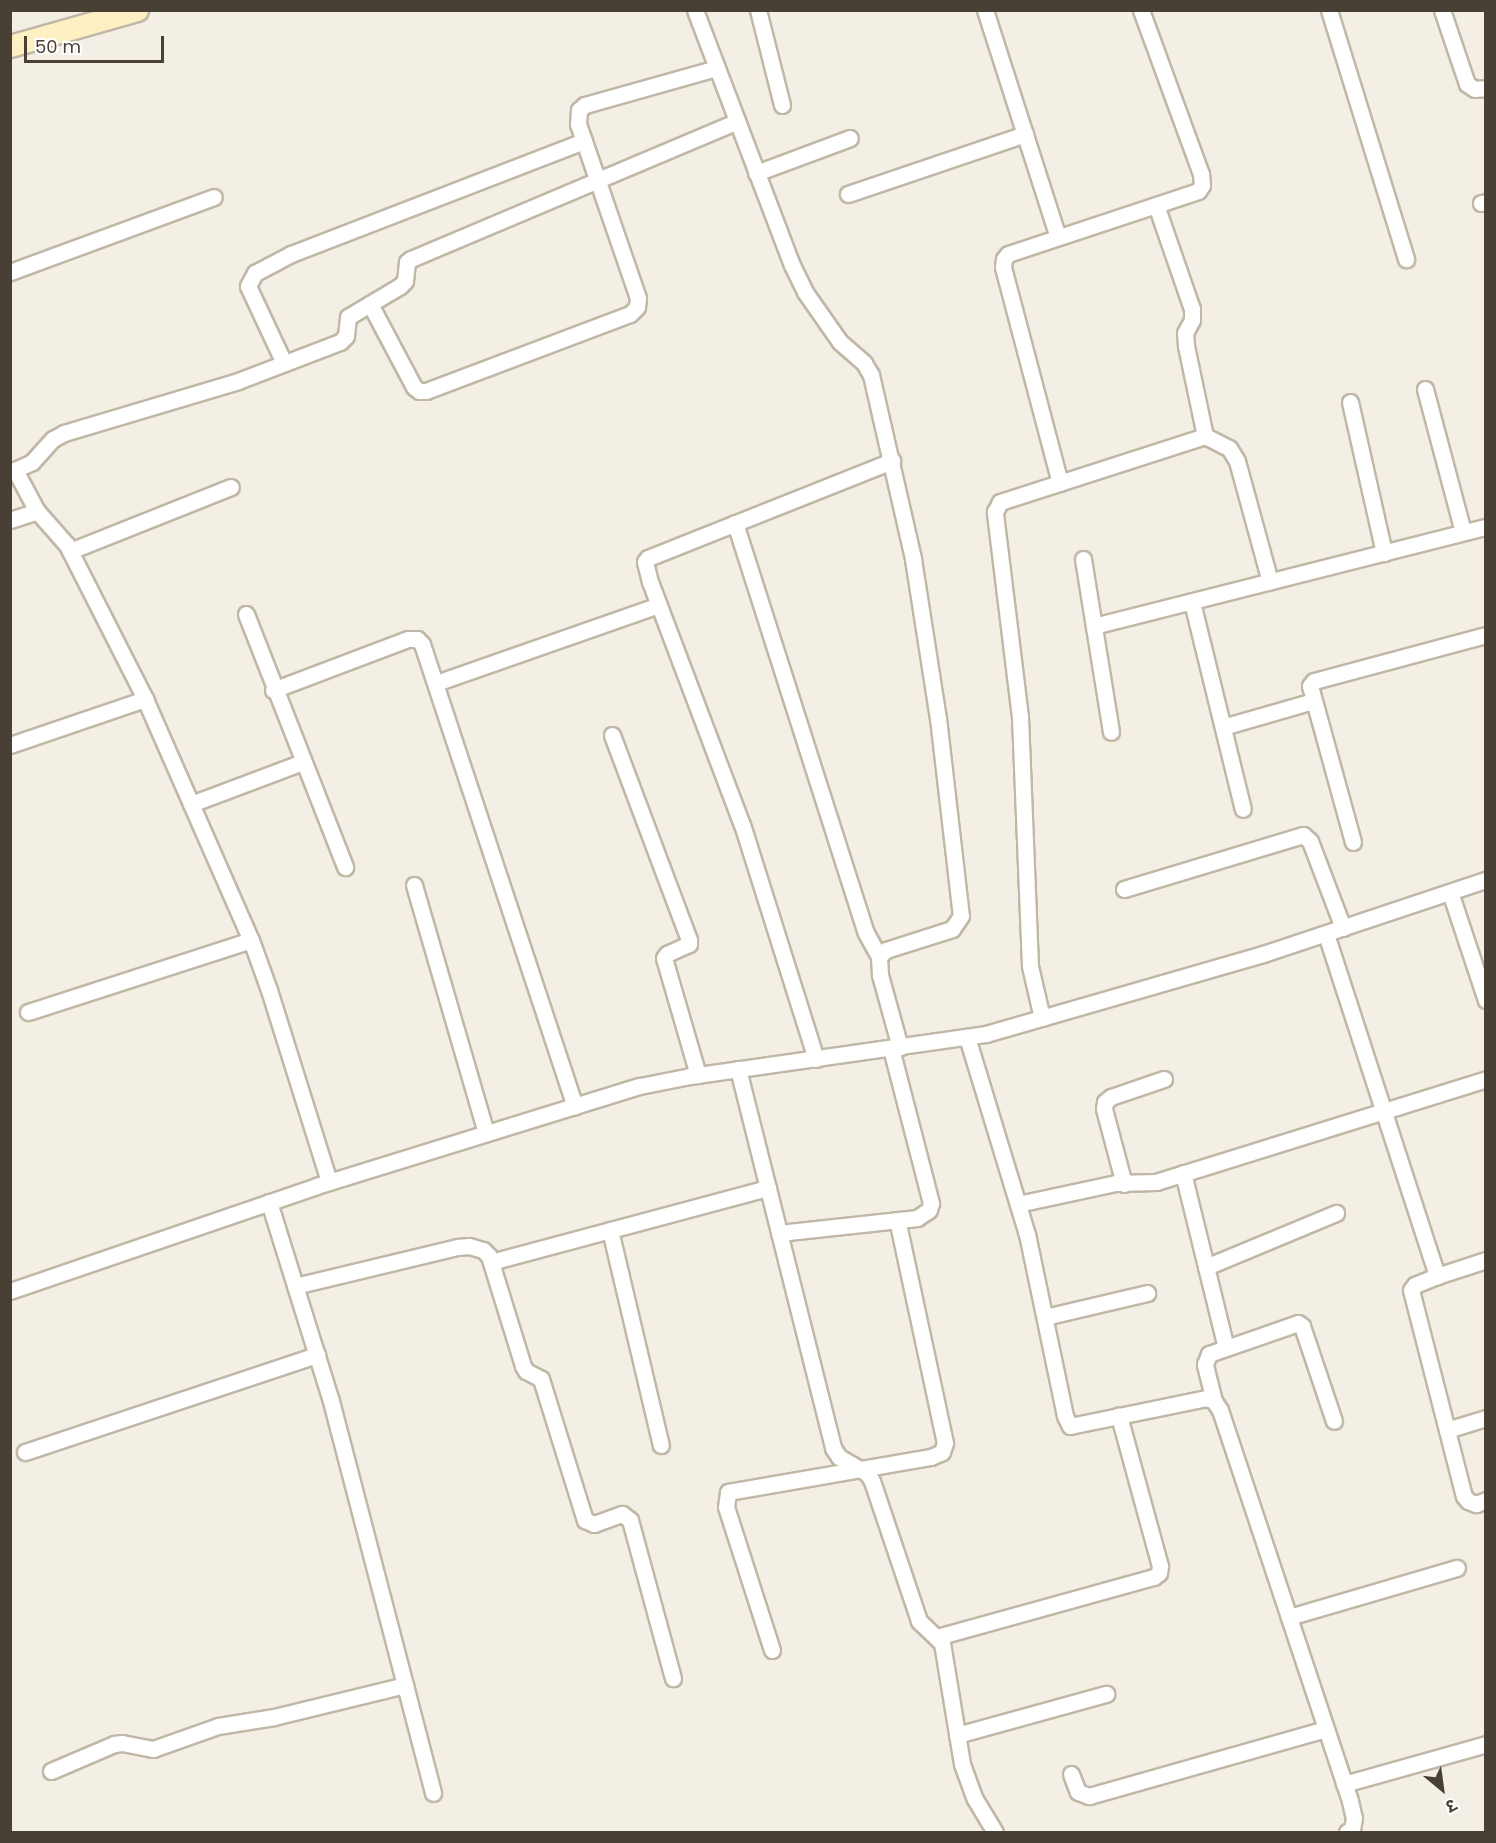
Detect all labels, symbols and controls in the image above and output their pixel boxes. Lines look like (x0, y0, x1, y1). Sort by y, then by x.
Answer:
scale bar (27, 24, 166, 62)
text: 50 m (35, 34, 81, 59)
north arrow (1412, 1759, 1472, 1819)
text: उ (1441, 1793, 1461, 1817)

